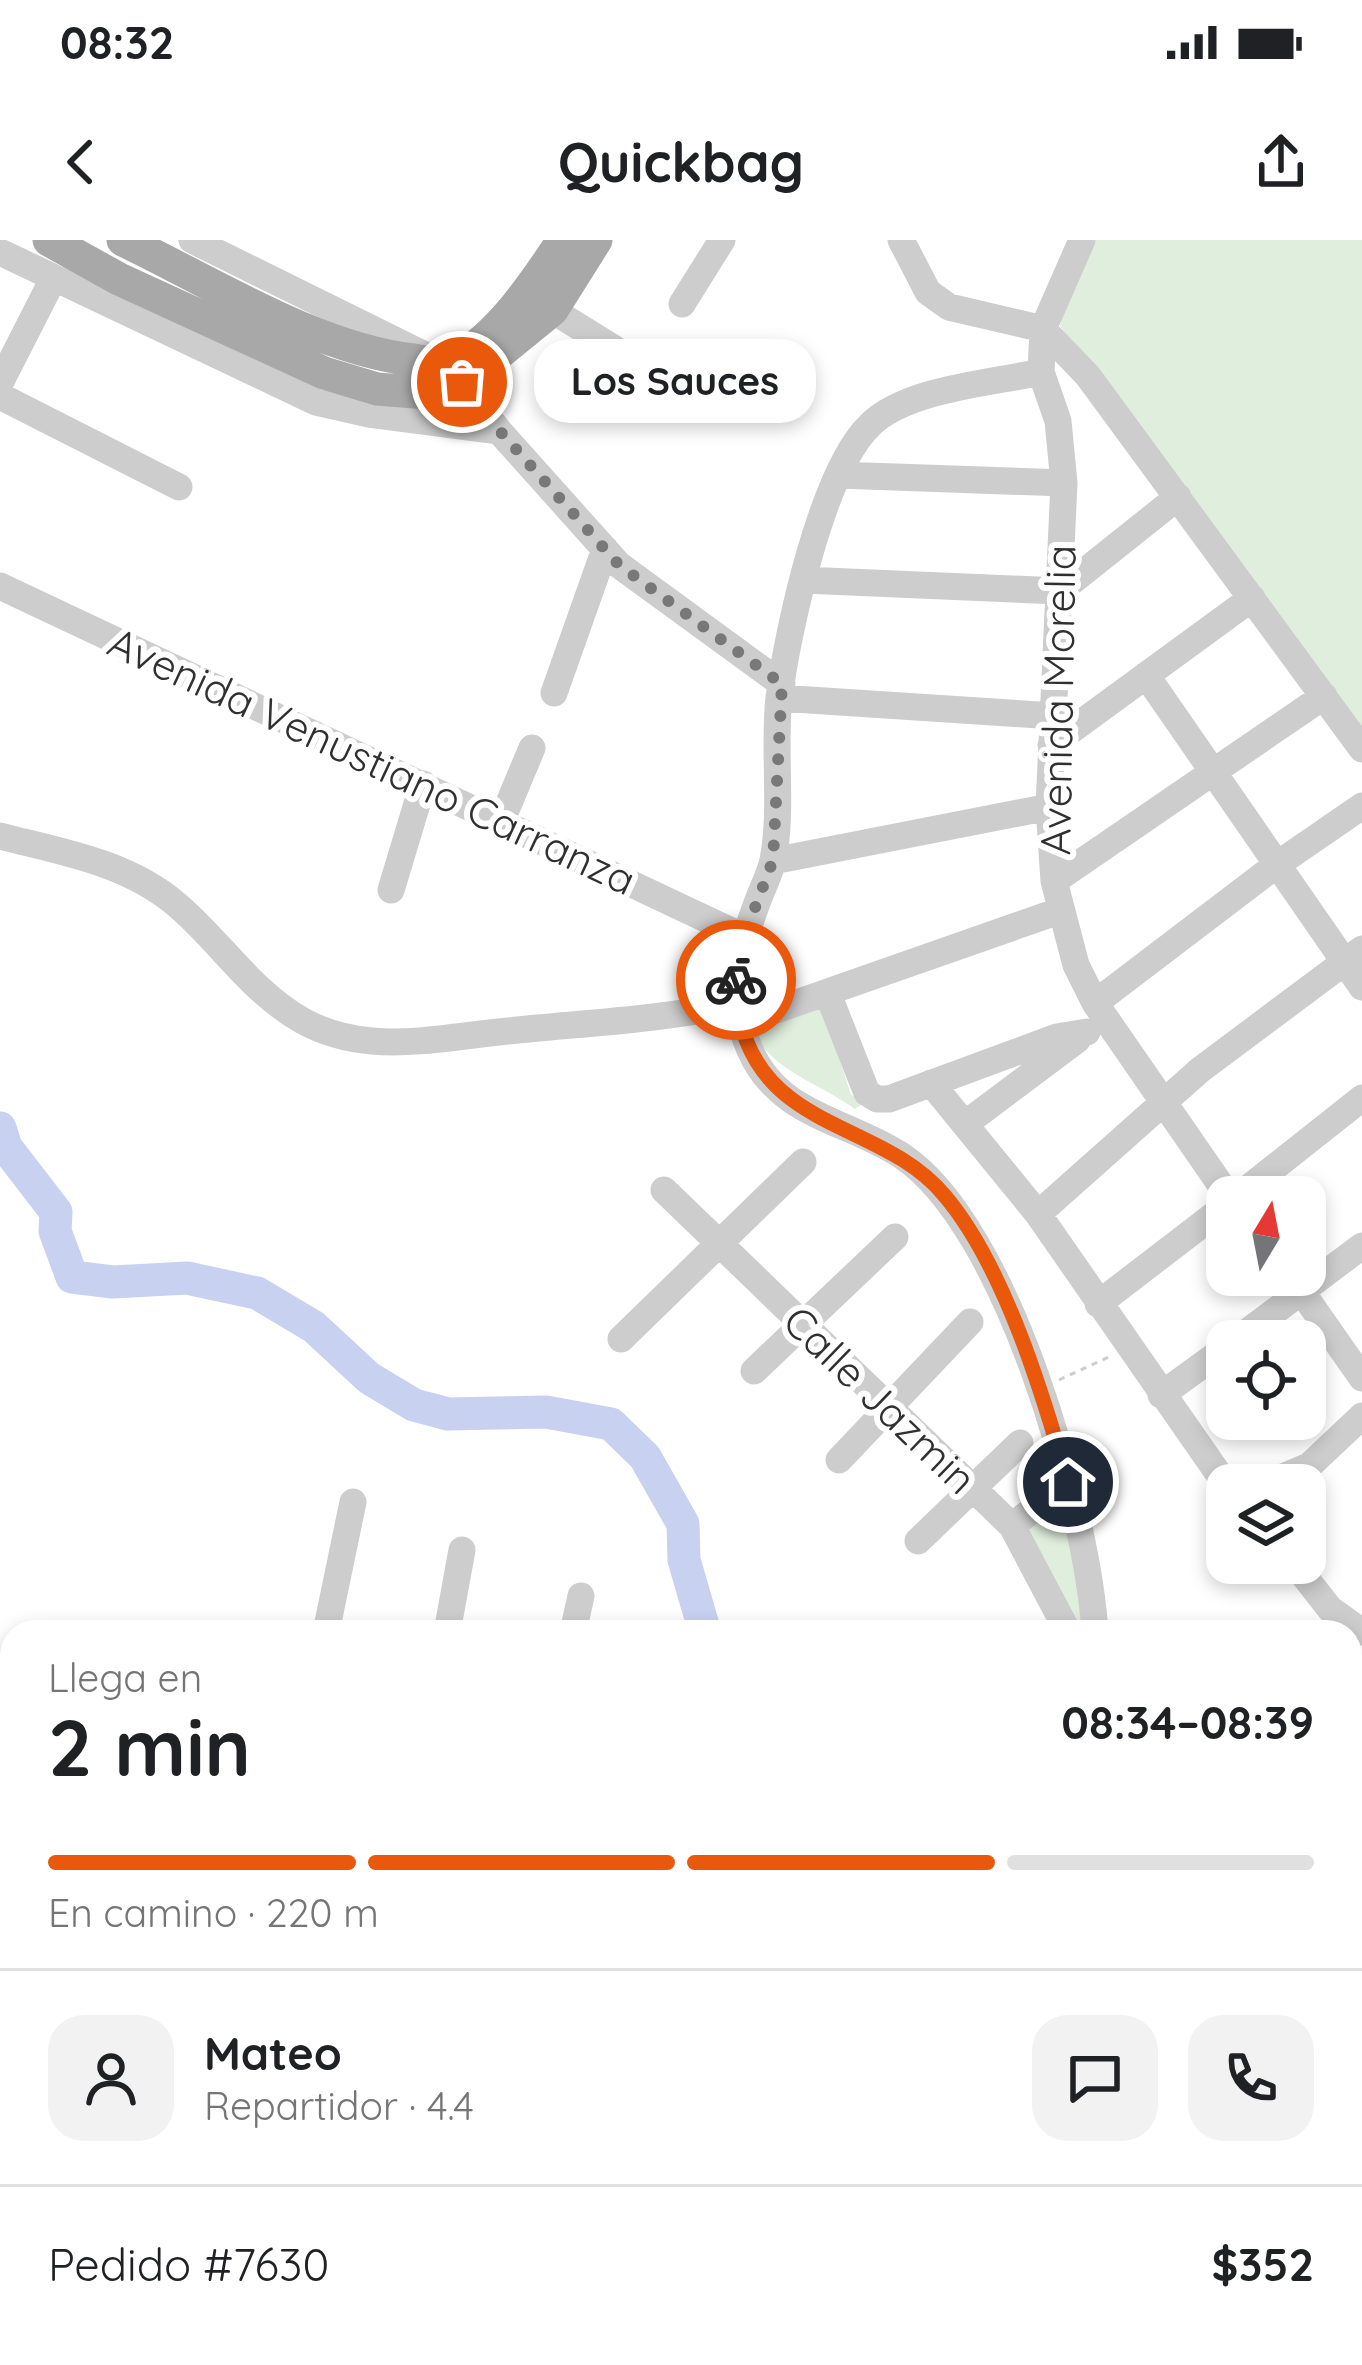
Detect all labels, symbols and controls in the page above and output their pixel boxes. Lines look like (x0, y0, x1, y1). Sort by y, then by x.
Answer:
text: 08:32 (60, 14, 174, 70)
text: Quickbag (558, 128, 804, 196)
icon: back (48, 129, 114, 195)
icon: share (1248, 129, 1314, 195)
pin (411, 331, 513, 433)
callout: Los Sauces (534, 340, 816, 424)
icon: bag (429, 349, 495, 415)
text: Los Sauces (571, 356, 779, 405)
street label: Avenida Morelia (1028, 544, 1087, 856)
street label: Avenida Venustiano Carranza (100, 615, 644, 906)
courier (676, 920, 796, 1040)
icon: bike (703, 947, 769, 1013)
north arrow (1206, 1176, 1326, 1296)
map controls (1206, 1176, 1326, 1584)
street label: Calle Jazmin (773, 1294, 988, 1505)
button: locate (1206, 1320, 1326, 1440)
pin (1017, 1431, 1119, 1533)
icon: home (1035, 1449, 1101, 1515)
button: layers (1206, 1464, 1326, 1584)
text: Llega en (48, 1653, 202, 1702)
text: 08:34–08:39 (1061, 1694, 1314, 1750)
text: 2 min (48, 1698, 251, 1796)
text: En camino · 220 m (48, 1888, 379, 1937)
button: person (48, 2015, 174, 2141)
button: chat (1032, 2015, 1158, 2141)
button: phone (1188, 2015, 1314, 2141)
text: Mateo (204, 2025, 342, 2081)
text: Repartidor · 4.4 (204, 2081, 474, 2130)
text: Pedido #7630 (48, 2236, 329, 2292)
text: $352 (1211, 2236, 1314, 2292)

